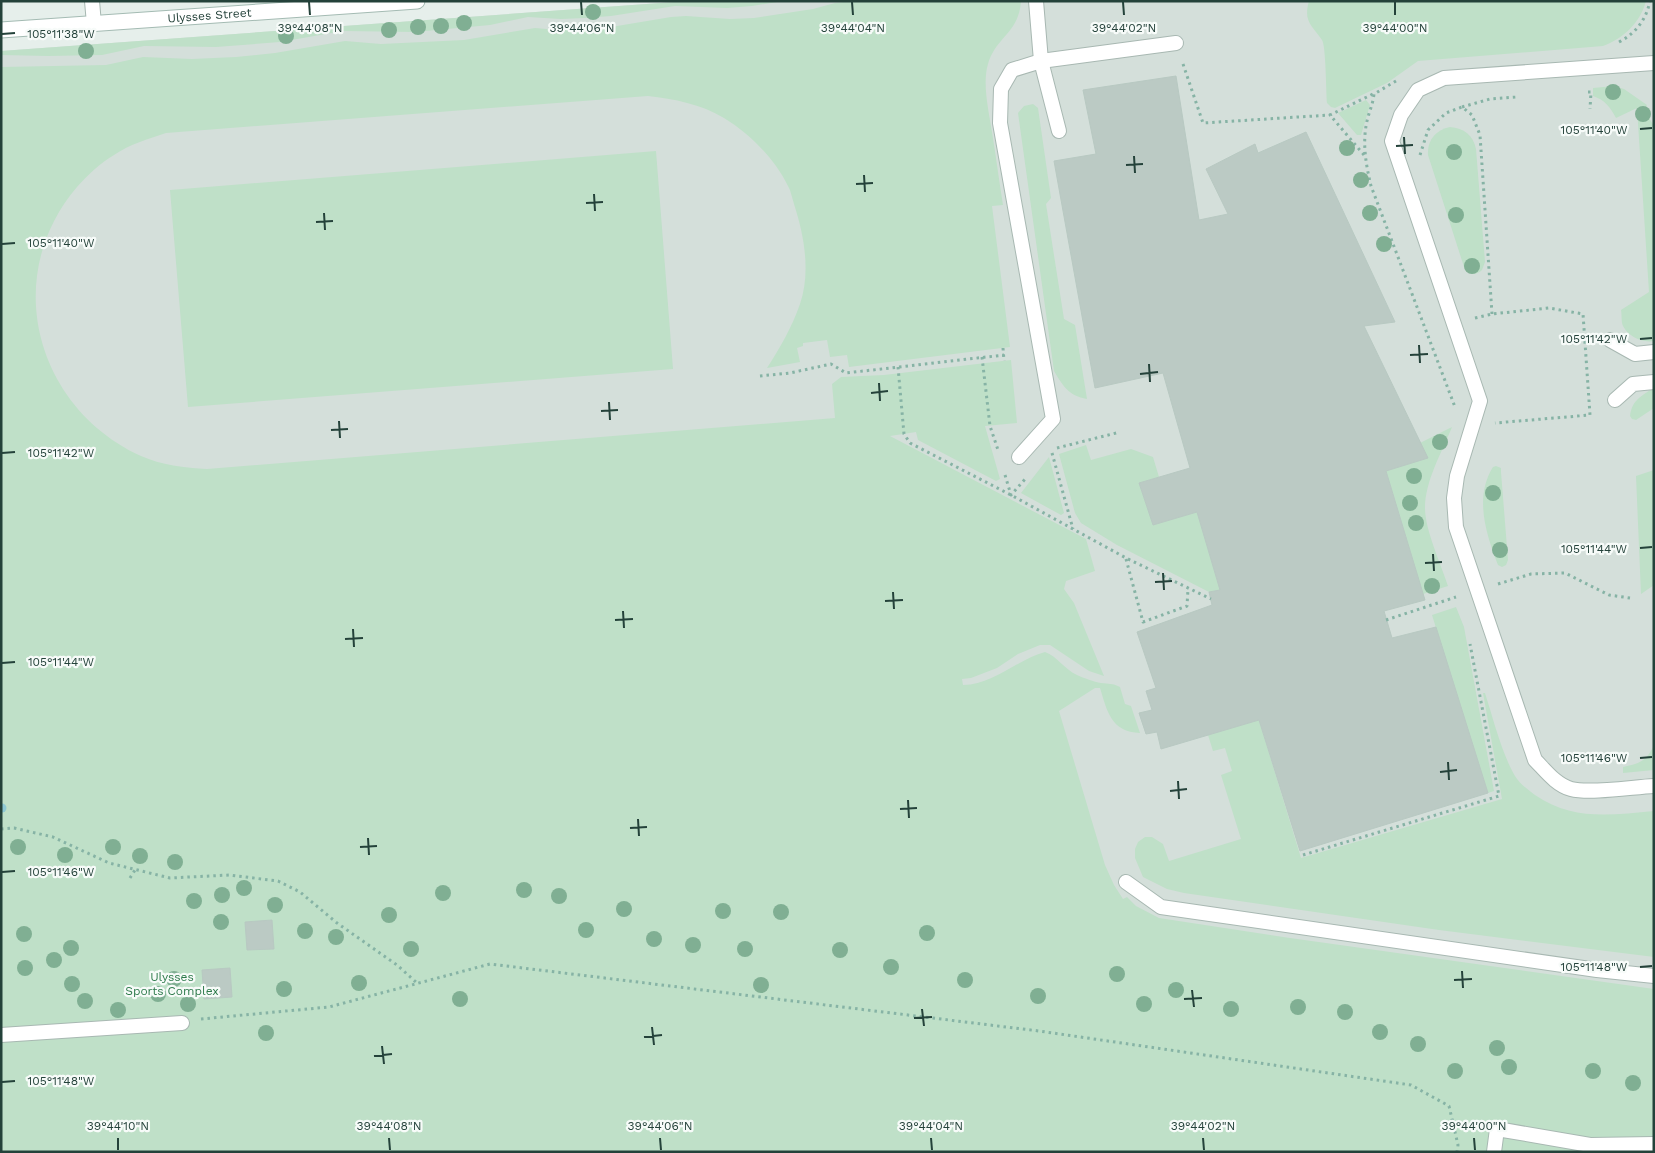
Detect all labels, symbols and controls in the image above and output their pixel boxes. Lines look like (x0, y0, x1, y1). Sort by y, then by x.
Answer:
street label: Ulysses Street (167, 6, 252, 25)
text: 39°44'08"N (278, 21, 343, 35)
text: 39°44'06"N (550, 21, 614, 35)
text: 39°44'04"N (821, 21, 885, 35)
text: 39°44'02"N (1092, 21, 1156, 35)
text: 39°44'00"N (1362, 21, 1428, 35)
text: 105°11'38"W (27, 27, 95, 41)
text: 105°11'40"W (1561, 123, 1628, 137)
text: 105°11'40"W (28, 236, 95, 250)
text: 105°11'42"W (1561, 332, 1628, 346)
text: 105°11'42"W (28, 446, 95, 460)
text: 105°11'44"W (1561, 542, 1628, 556)
text: 105°11'44"W (28, 655, 95, 669)
text: 105°11'46"W (1561, 751, 1628, 765)
text: 105°11'46"W (28, 865, 95, 879)
text: 105°11'48"W (1561, 960, 1628, 974)
park label: Ulysses Sports Complex (125, 970, 219, 998)
text: 105°11'48"W (28, 1074, 95, 1088)
text: 39°44'10"N (87, 1119, 149, 1133)
text: 39°44'08"N (357, 1119, 422, 1133)
text: 39°44'06"N (628, 1119, 692, 1133)
text: 39°44'04"N (899, 1119, 963, 1133)
text: 39°44'02"N (1171, 1119, 1235, 1133)
text: 39°44'00"N (1441, 1119, 1507, 1133)

